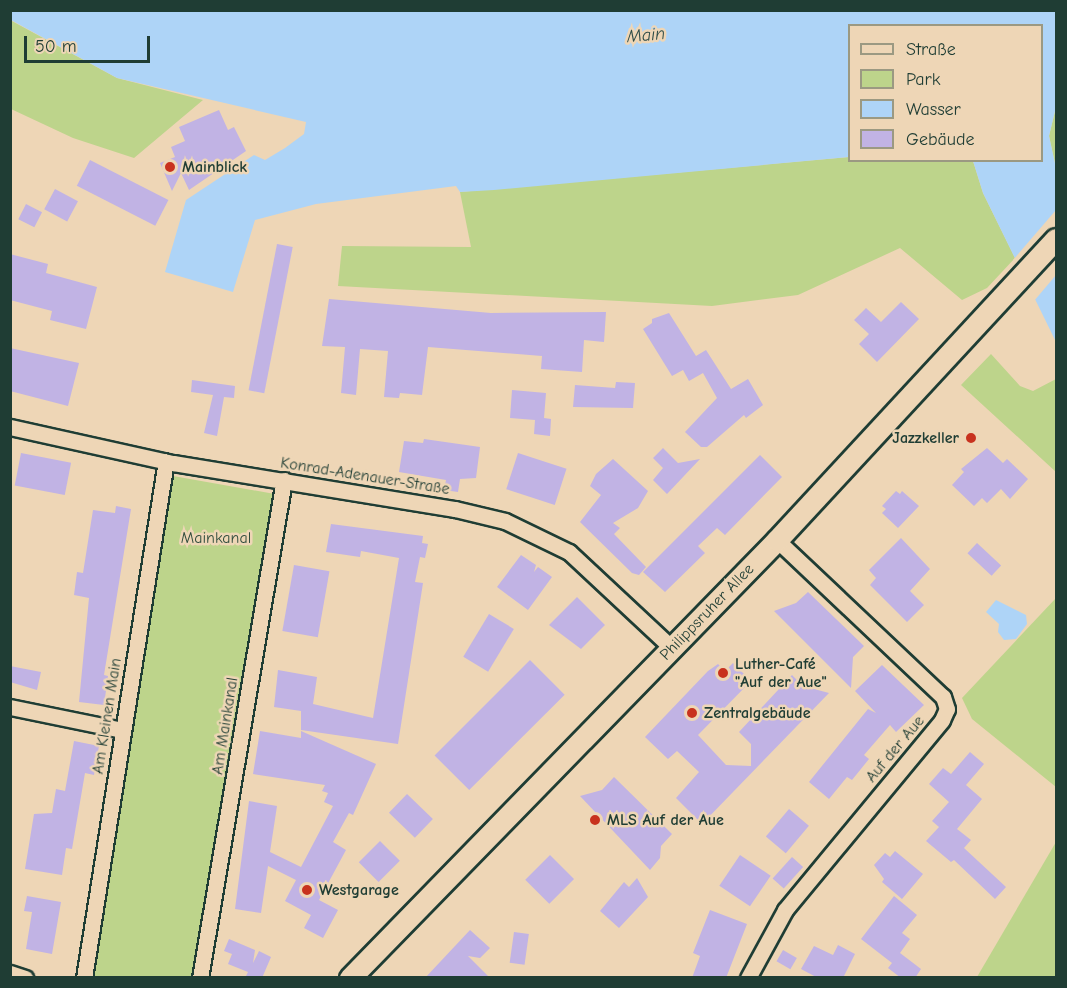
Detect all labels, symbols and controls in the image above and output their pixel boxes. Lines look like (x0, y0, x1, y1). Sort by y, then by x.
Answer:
scale bar (27, 24, 153, 62)
water label: Main (626, 24, 666, 48)
legend (848, 24, 1043, 162)
text: 50 m (35, 36, 77, 57)
text: Straße (906, 39, 956, 60)
text: Park (906, 69, 940, 90)
text: Wasser (906, 99, 961, 120)
text: Gebäude (906, 129, 975, 150)
place label: Mainblick (182, 157, 247, 177)
marker: Mainblick (163, 160, 177, 174)
place label: Jazzkeller (892, 428, 959, 448)
marker: Jazzkeller (964, 431, 978, 445)
street label: Konrad-Adenauer-Straße (279, 453, 451, 499)
park label: Mainkanal (181, 528, 251, 548)
street label: Philippsruher Allee (656, 560, 758, 664)
place label: Luther-Café "Auf der Aue" (735, 654, 827, 692)
street label: Am Kleinen Main (88, 657, 126, 775)
marker: Luther-Café "Auf der Aue" (716, 666, 730, 680)
street label: Am Mainkanal (208, 676, 242, 776)
place label: Zentralgebäude (704, 703, 811, 723)
marker: Zentralgebäude (685, 706, 699, 720)
street label: Auf der Aue (862, 712, 928, 786)
place label: MLS Auf der Aue (607, 810, 724, 830)
marker: MLS Auf der Aue (588, 813, 602, 827)
place label: Westgarage (319, 880, 399, 900)
marker: Westgarage (300, 883, 314, 897)

